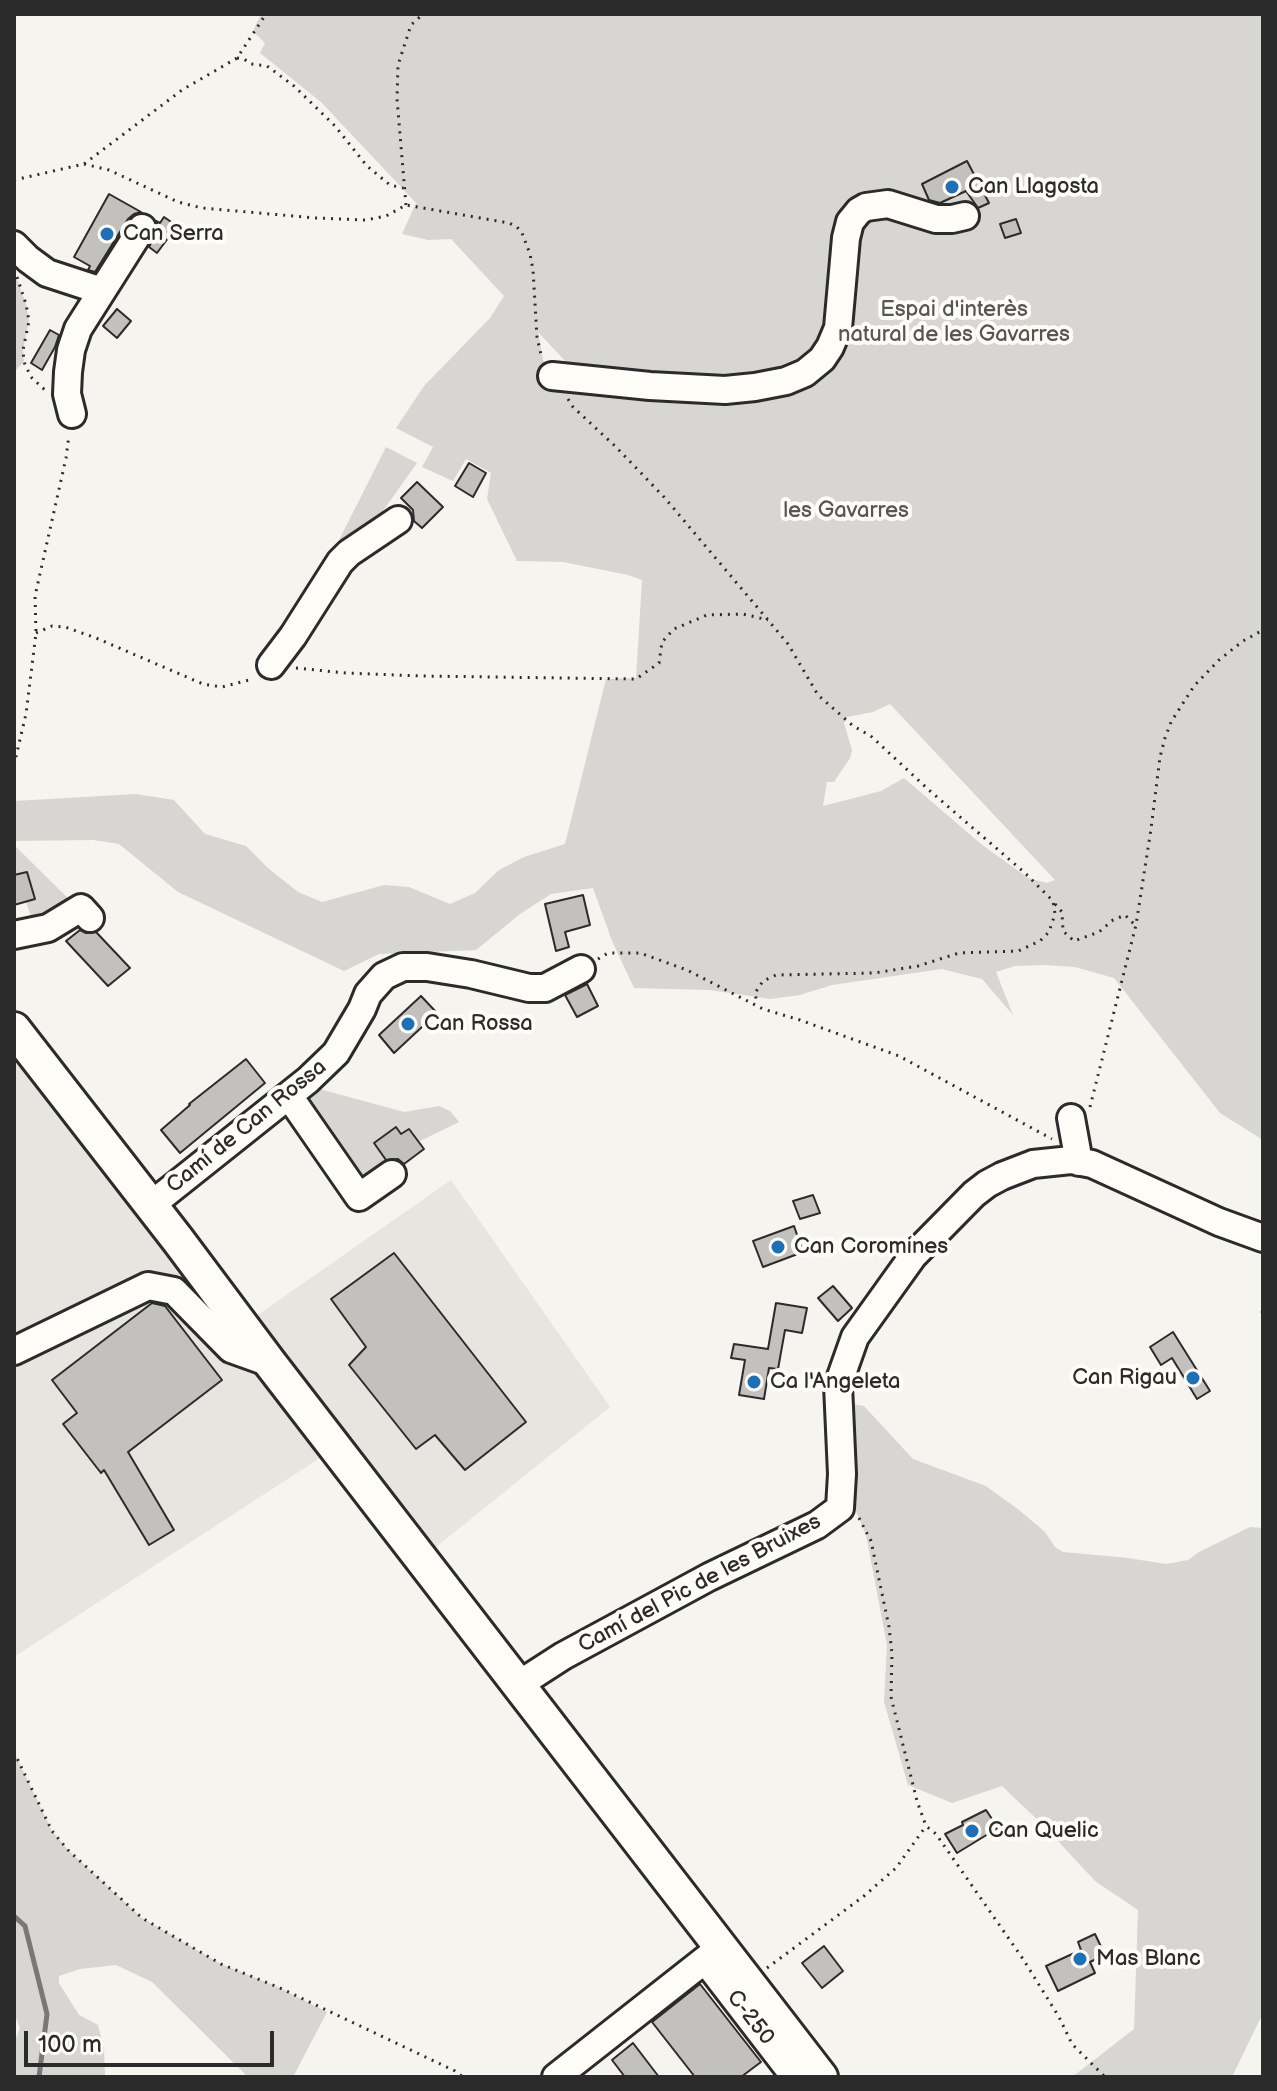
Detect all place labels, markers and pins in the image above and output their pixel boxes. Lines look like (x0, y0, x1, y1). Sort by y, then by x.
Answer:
place label: Can Llagosta (968, 174, 1099, 200)
marker: Can Llagosta (943, 178, 961, 196)
place label: Can Serra (123, 221, 224, 247)
marker: Can Serra (98, 225, 116, 243)
place label: Can Rossa (424, 1011, 533, 1037)
marker: Can Rossa (399, 1015, 417, 1033)
place label: Can Coromines (794, 1234, 948, 1260)
marker: Can Coromines (769, 1238, 787, 1256)
place label: Can Rigau (1072, 1365, 1177, 1391)
place label: Ca l'Angeleta (770, 1369, 901, 1395)
marker: Can Rigau (1184, 1369, 1202, 1387)
marker: Ca l'Angeleta (745, 1373, 763, 1391)
place label: Can Quelic (988, 1818, 1099, 1844)
marker: Can Quelic (963, 1822, 981, 1840)
place label: Mas Blanc (1096, 1946, 1201, 1972)
marker: Mas Blanc (1071, 1950, 1089, 1968)

